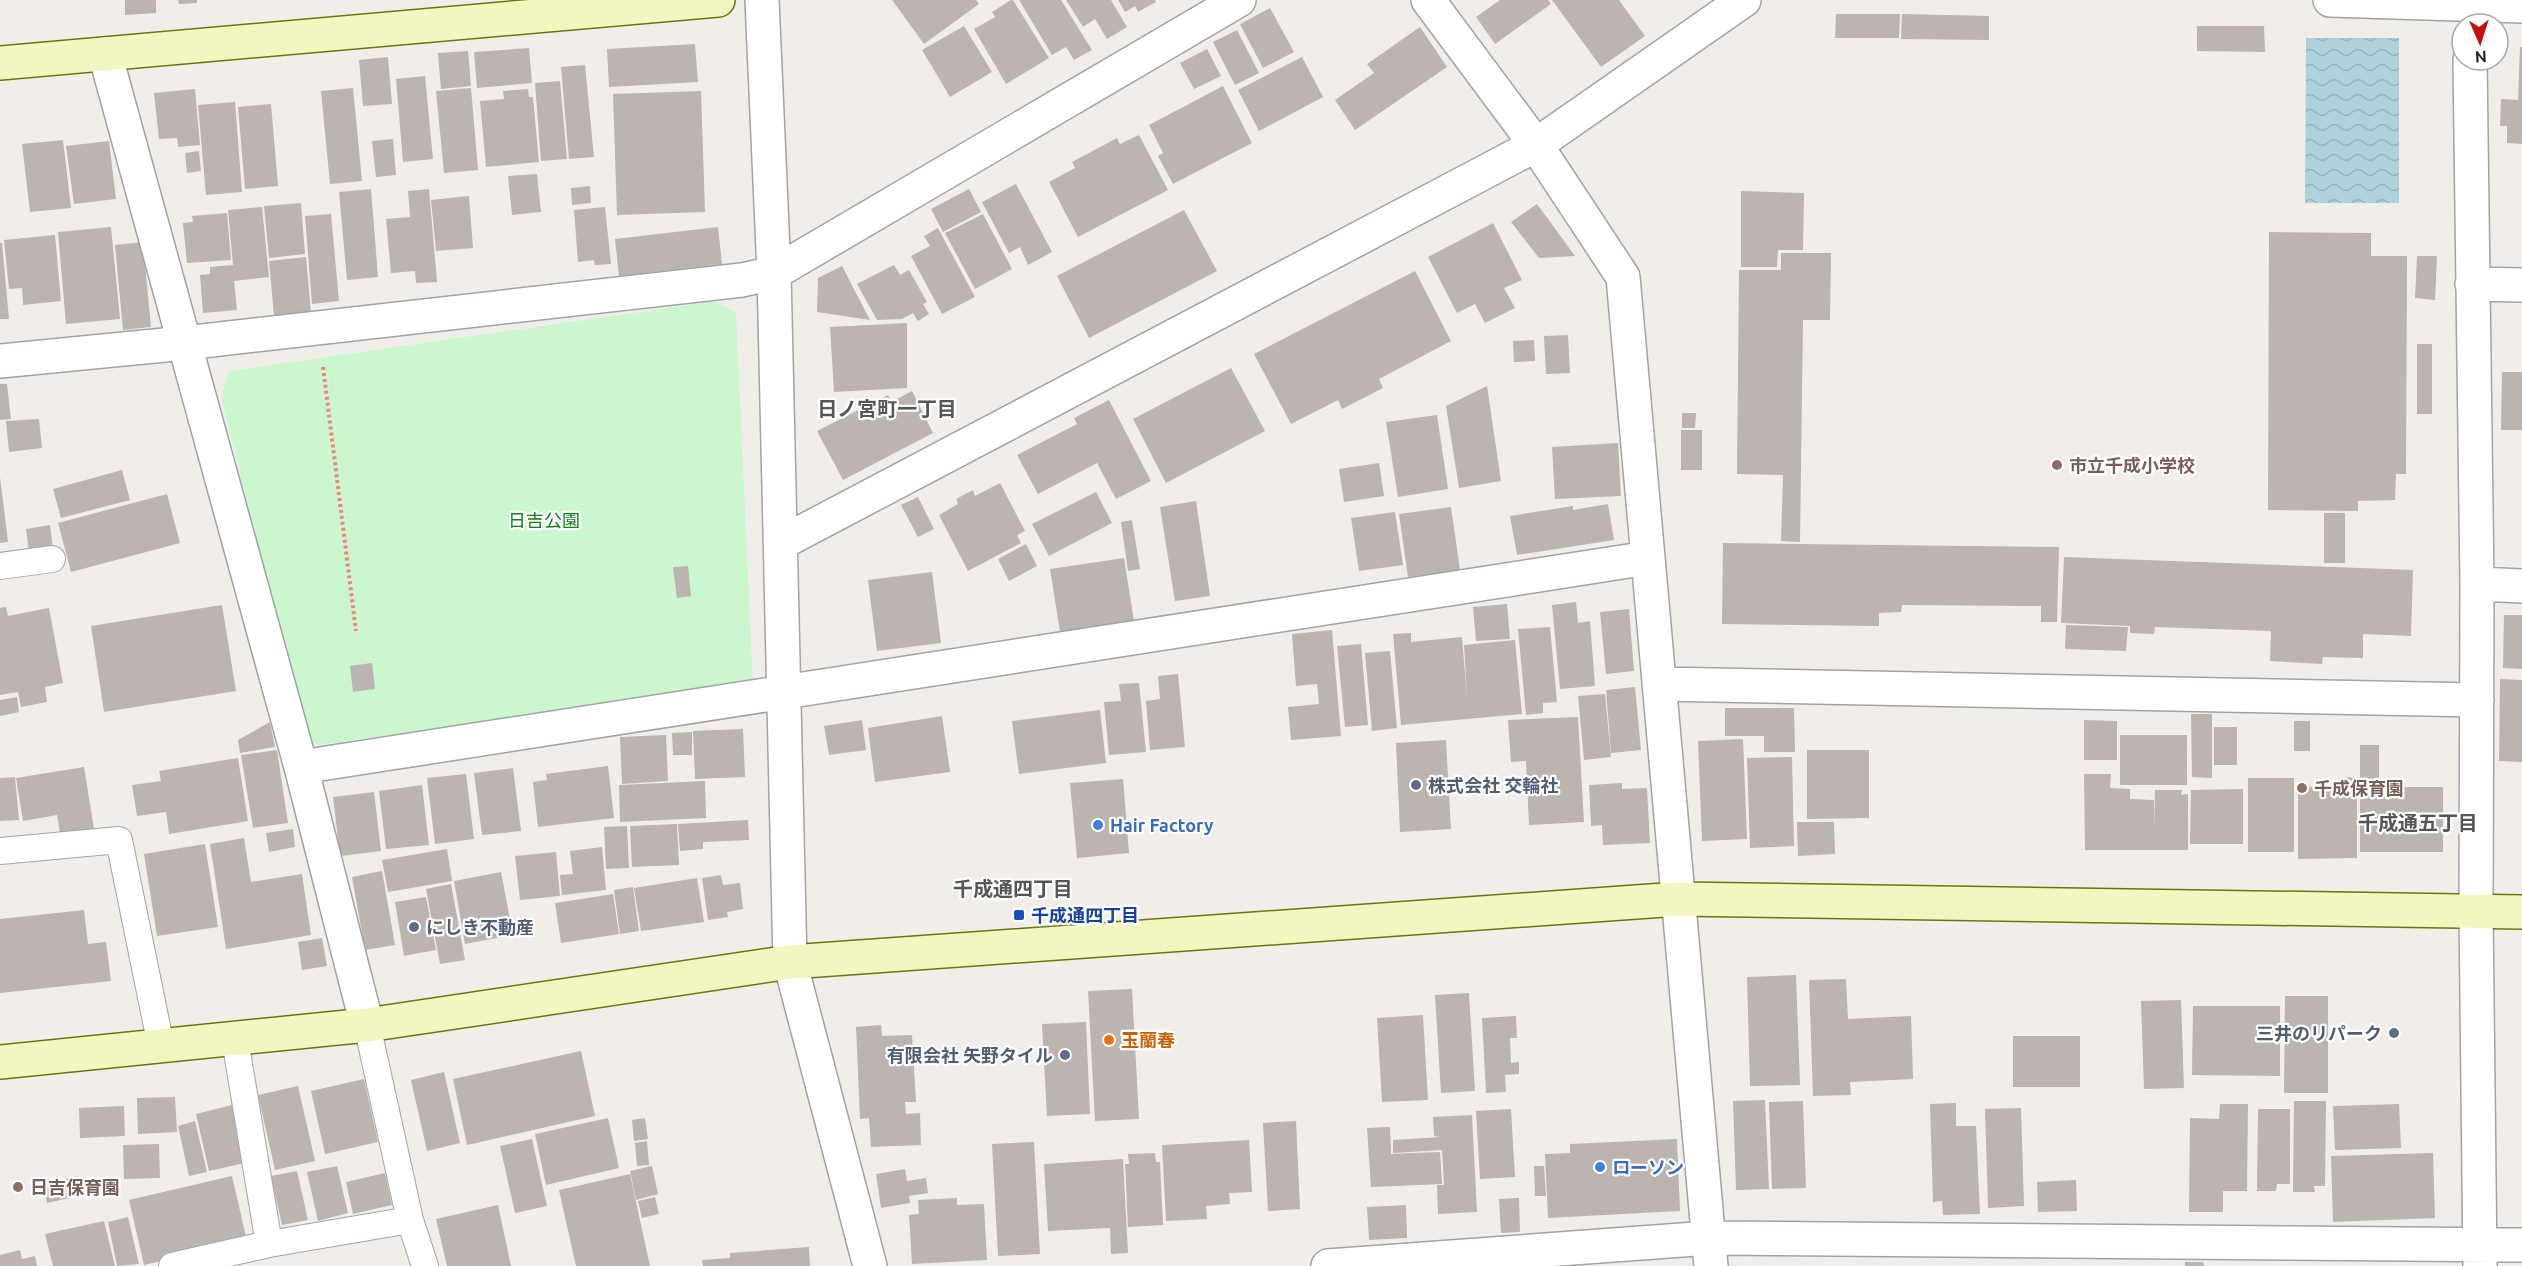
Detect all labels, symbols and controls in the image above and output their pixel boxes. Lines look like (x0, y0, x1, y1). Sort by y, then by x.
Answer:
north arrow (2450, 12, 2510, 72)
text: N (2474, 48, 2487, 66)
district label: 日ノ宮町一丁目 (817, 397, 957, 420)
place label: 市立千成小学校 (2069, 455, 2195, 475)
marker: 市立千成小学校 (2050, 458, 2064, 472)
park label: 日吉公園 (508, 510, 580, 530)
place label: 株式会社 交輪社 (1428, 775, 1558, 795)
marker: 株式会社 交輪社 (1409, 778, 1423, 792)
place label: 千成保育園 (2314, 778, 2404, 798)
marker: 千成保育園 (2295, 781, 2309, 795)
district label: 千成通五丁目 (2358, 811, 2478, 834)
place label: Hair Factory (1110, 815, 1214, 835)
marker: Hair Factory (1091, 818, 1105, 832)
district label: 千成通四丁目 (953, 877, 1073, 900)
place label: 千成通四丁目 (1031, 905, 1139, 925)
marker: 千成通四丁目 (1012, 908, 1026, 922)
place label: にしき不動産 (426, 917, 534, 937)
marker: にしき不動産 (407, 920, 421, 934)
place label: 三井のリパーク (2256, 1023, 2382, 1043)
marker: 三井のリパーク (2387, 1026, 2401, 1040)
place label: 玉蘭春 (1121, 1030, 1175, 1050)
marker: 玉蘭春 (1102, 1033, 1116, 1047)
place label: 有限会社 矢野タイル (887, 1045, 1053, 1065)
marker: 有限会社 矢野タイル (1058, 1048, 1072, 1062)
place label: ローソン (1612, 1157, 1684, 1177)
marker: ローソン (1593, 1160, 1607, 1174)
place label: 日吉保育園 (30, 1177, 120, 1197)
marker: 日吉保育園 (11, 1180, 25, 1194)

